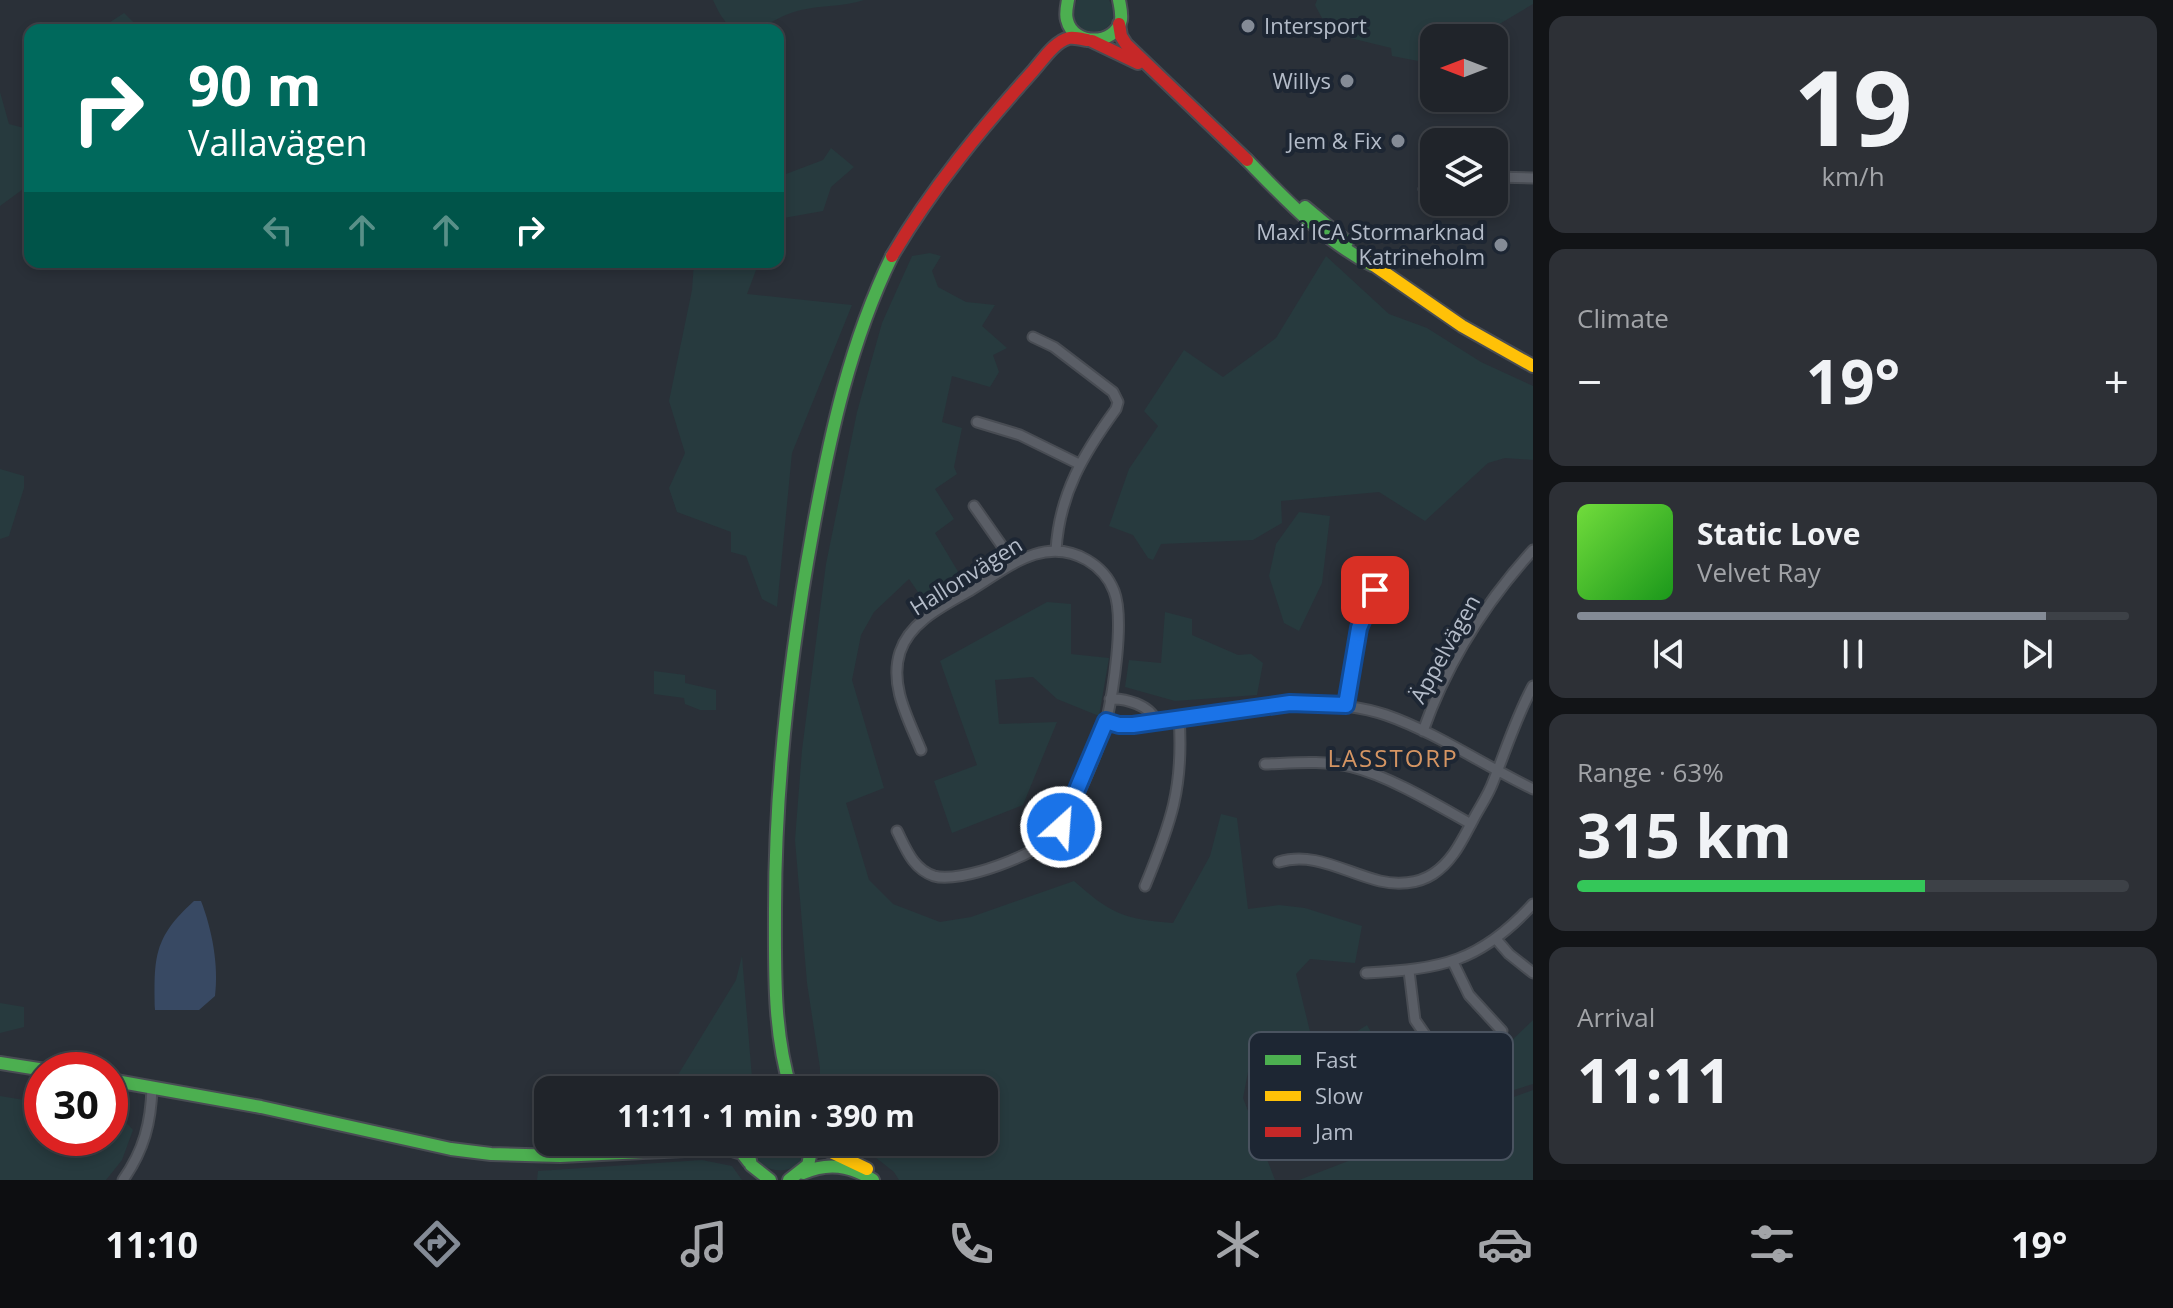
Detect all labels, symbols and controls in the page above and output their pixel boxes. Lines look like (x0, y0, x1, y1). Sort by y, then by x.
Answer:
place label: Intersport (1264, 10, 1367, 40)
marker: Intersport (1239, 17, 1257, 35)
north arrow (1420, 24, 1508, 112)
map controls (1420, 24, 1508, 216)
text: 19 (1794, 35, 1912, 176)
text: 90 m (188, 46, 322, 122)
icon: right (56, 56, 160, 160)
place label: Willys (1273, 65, 1331, 95)
marker: Willys (1338, 72, 1356, 90)
text: Vallavägen (188, 118, 367, 167)
place label: Jem & Fix (1285, 125, 1382, 155)
button: layers (1420, 128, 1508, 216)
marker: Jem & Fix (1389, 132, 1407, 150)
text: km/h (1821, 158, 1885, 194)
icon: left (256, 208, 300, 252)
icon: ahead (340, 208, 384, 252)
icon: ahead (424, 208, 468, 252)
icon: right (508, 208, 552, 252)
place label: Maxi ICA Stormarknad Katrineholm (1256, 216, 1485, 271)
marker: Maxi ICA Stormarknad Katrineholm (1492, 236, 1510, 254)
text: Climate (1577, 300, 1669, 336)
text: 19° (1806, 340, 1900, 422)
text: − (1577, 351, 1602, 411)
text: + (2104, 351, 2129, 411)
text: Static Love (1697, 513, 1860, 554)
street label: Hallonvägen (904, 529, 1027, 622)
text: Velvet Ray (1697, 554, 1821, 590)
pin (1341, 556, 1409, 624)
icon: arrive (1353, 568, 1397, 612)
street label: Äppelvägen (1402, 589, 1486, 708)
icon: previous (1647, 632, 1691, 676)
icon: pause (1831, 632, 1875, 676)
icon: next (2015, 632, 2059, 676)
district label: LASSTORP (1327, 741, 1459, 774)
text: Range · 63% (1577, 754, 1724, 790)
position arrow (1019, 785, 1103, 869)
text: 315 km (1577, 794, 1792, 876)
text: Arrival (1577, 999, 1655, 1035)
legend (1249, 1032, 1513, 1160)
text: 11:11 (1577, 1039, 1731, 1121)
text: Fast (1315, 1044, 1357, 1074)
speed limit sign: 30 (24, 1052, 128, 1156)
text: Slow (1315, 1080, 1363, 1110)
text: 11:11 · 1 min · 390 m (617, 1095, 915, 1136)
text: Jam (1313, 1116, 1354, 1146)
icon: directions (409, 1216, 465, 1272)
icon: music (676, 1216, 732, 1272)
icon: phone (943, 1216, 999, 1272)
icon: climate (1210, 1216, 1266, 1272)
icon: car (1477, 1216, 1533, 1272)
icon: filters (1744, 1216, 1800, 1272)
text: 11:10 (105, 1220, 198, 1269)
text: 19° (2011, 1220, 2067, 1269)

